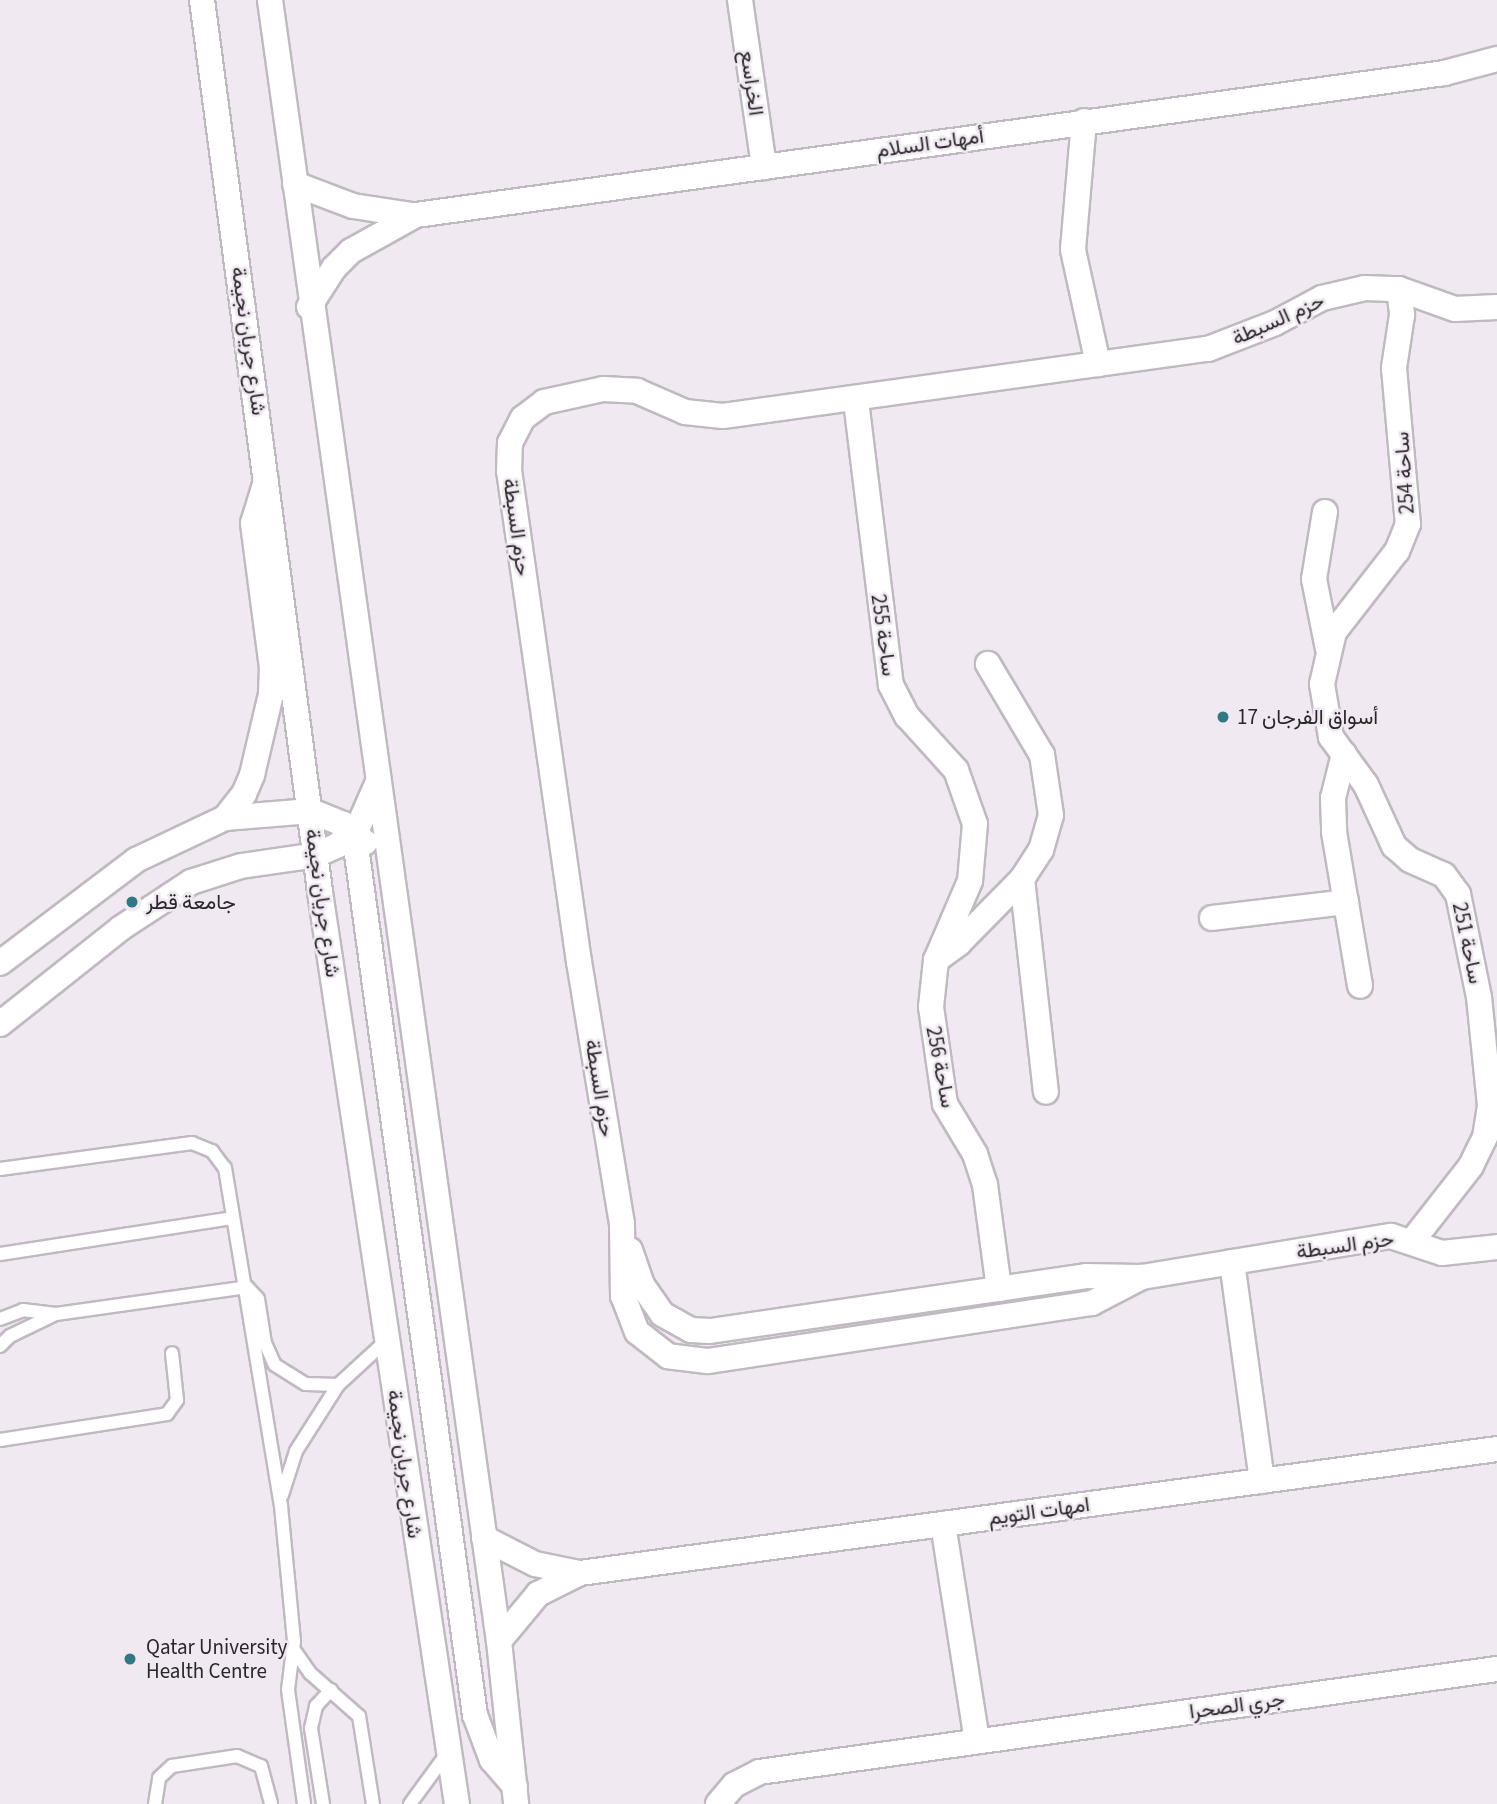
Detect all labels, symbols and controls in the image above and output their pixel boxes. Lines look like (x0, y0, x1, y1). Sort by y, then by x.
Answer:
street label: الخراسع (735, 49, 769, 117)
street label: أمهات السلام (875, 123, 985, 163)
street label: شارع جريان نجيمة (226, 265, 272, 417)
street label: حزم السبطة (1228, 288, 1328, 350)
street label: ساحة 254 (1389, 431, 1419, 515)
street label: حزم السبطة (498, 477, 536, 577)
street label: ساحة 255 (866, 592, 902, 678)
place label: أسواق الفرجان 17 (1237, 704, 1378, 730)
marker: أسواق الفرجان 17 (1215, 709, 1231, 725)
street label: شارع جريان نجيمة (300, 827, 346, 979)
place label: جامعة قطر (146, 889, 236, 915)
marker: جامعة قطر (124, 894, 140, 910)
street label: ساحة 251 (1447, 900, 1489, 986)
street label: ساحة 256 (921, 1024, 961, 1110)
street label: حزم السبطة (580, 1038, 620, 1138)
street label: حزم السبطة (1295, 1226, 1395, 1264)
street label: شارع جريان نجيمة (382, 1388, 428, 1540)
street label: امهات التويم (987, 1491, 1091, 1531)
place label: Qatar University Health Centre (146, 1634, 287, 1684)
marker: Qatar University Health Centre (120, 1649, 140, 1669)
street label: جري الصحرا (1188, 1686, 1286, 1724)

